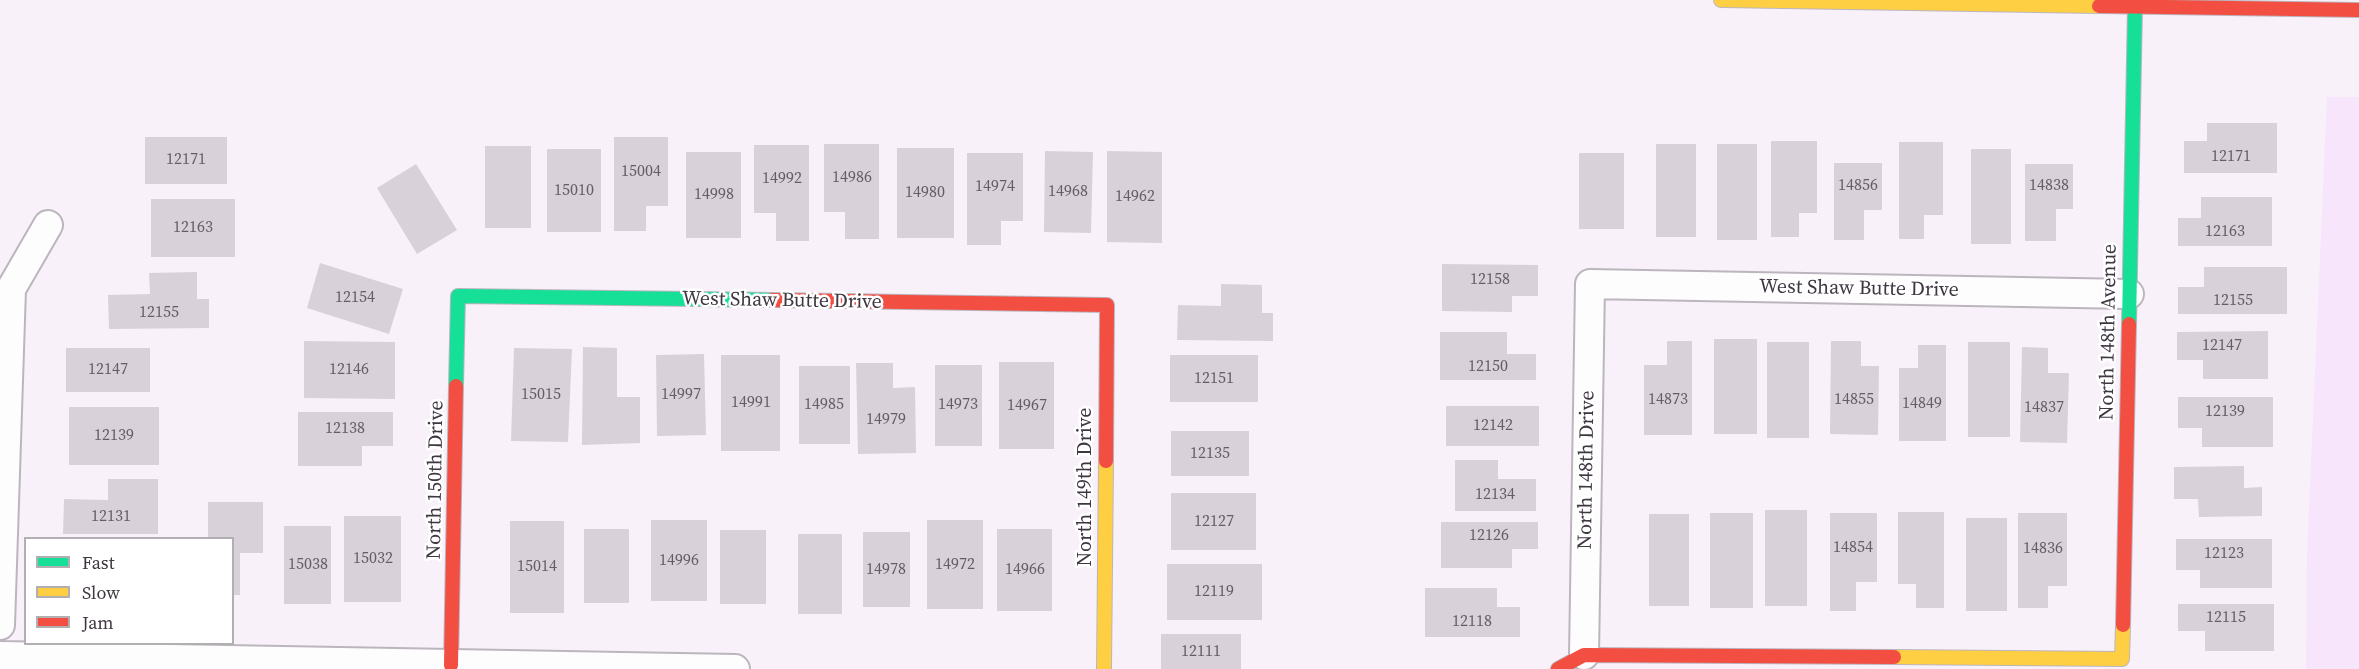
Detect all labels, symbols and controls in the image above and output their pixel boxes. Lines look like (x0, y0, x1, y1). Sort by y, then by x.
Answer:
house number: 12171 (2211, 147, 2251, 167)
house number: 12171 (166, 150, 206, 170)
house number: 15004 (621, 162, 661, 182)
house number: 14986 (832, 168, 872, 188)
house number: 14992 (762, 169, 802, 189)
house number: 14856 (1838, 176, 1878, 196)
house number: 14838 (2029, 176, 2069, 196)
house number: 14974 (975, 177, 1015, 197)
house number: 15010 (554, 181, 594, 201)
house number: 14968 (1048, 182, 1088, 202)
house number: 14980 (905, 183, 945, 203)
house number: 14998 (694, 185, 734, 205)
house number: 14962 (1115, 187, 1155, 207)
house number: 12163 (173, 218, 213, 238)
house number: 12163 (2205, 222, 2245, 242)
street label: North 148th Avenue (2095, 244, 2123, 420)
house number: 12158 (1470, 270, 1510, 290)
street label: West Shaw Butte Drive (1759, 275, 1959, 303)
street label: West Shaw Butte Drive (682, 287, 882, 315)
house number: 12154 (335, 288, 375, 308)
house number: 12155 (2213, 291, 2253, 311)
house number: 12155 (139, 303, 179, 323)
house number: 12147 (2202, 336, 2242, 356)
house number: 12150 (1468, 357, 1508, 377)
house number: 12147 (88, 360, 128, 380)
house number: 12146 (329, 360, 369, 380)
house number: 12151 (1194, 369, 1234, 389)
house number: 15015 (521, 385, 561, 405)
house number: 14997 (661, 385, 701, 405)
street label: North 148th Drive (1574, 390, 1600, 550)
house number: 14873 (1648, 390, 1688, 410)
house number: 14855 (1834, 390, 1874, 410)
house number: 14991 (731, 393, 771, 413)
house number: 14849 (1902, 394, 1942, 414)
house number: 14985 (804, 395, 844, 415)
house number: 14973 (938, 395, 978, 415)
house number: 14967 (1007, 396, 1047, 416)
house number: 14837 (2024, 398, 2064, 418)
street label: North 150th Drive (423, 400, 449, 560)
house number: 12139 (2205, 402, 2245, 422)
street label: North 149th Drive (1074, 408, 1098, 566)
house number: 14979 (866, 410, 906, 430)
house number: 12142 (1473, 416, 1513, 436)
house number: 12138 (325, 419, 365, 439)
house number: 12139 (94, 426, 134, 446)
house number: 12135 (1190, 444, 1230, 464)
house number: 12134 (1475, 485, 1515, 505)
house number: 12131 (91, 507, 131, 527)
house number: 12127 (1194, 512, 1234, 532)
house number: 12126 (1469, 526, 1509, 546)
legend (24, 537, 234, 645)
house number: 14854 (1833, 538, 1873, 558)
house number: 14836 (2023, 539, 2063, 559)
house number: 12123 (2204, 544, 2244, 564)
house number: 15032 (353, 549, 393, 569)
text: Fast (82, 550, 115, 575)
house number: 14996 (659, 551, 699, 571)
house number: 15038 (288, 555, 328, 575)
house number: 14972 (935, 555, 975, 575)
house number: 15014 (517, 557, 557, 577)
house number: 14978 (866, 560, 906, 580)
house number: 14966 (1005, 560, 1045, 580)
text: Slow (82, 580, 120, 605)
house number: 12119 (1194, 582, 1234, 602)
house number: 12115 (2206, 608, 2246, 628)
text: Jam (82, 610, 114, 635)
house number: 12118 (1452, 612, 1492, 632)
house number: 12111 (1181, 642, 1221, 662)

